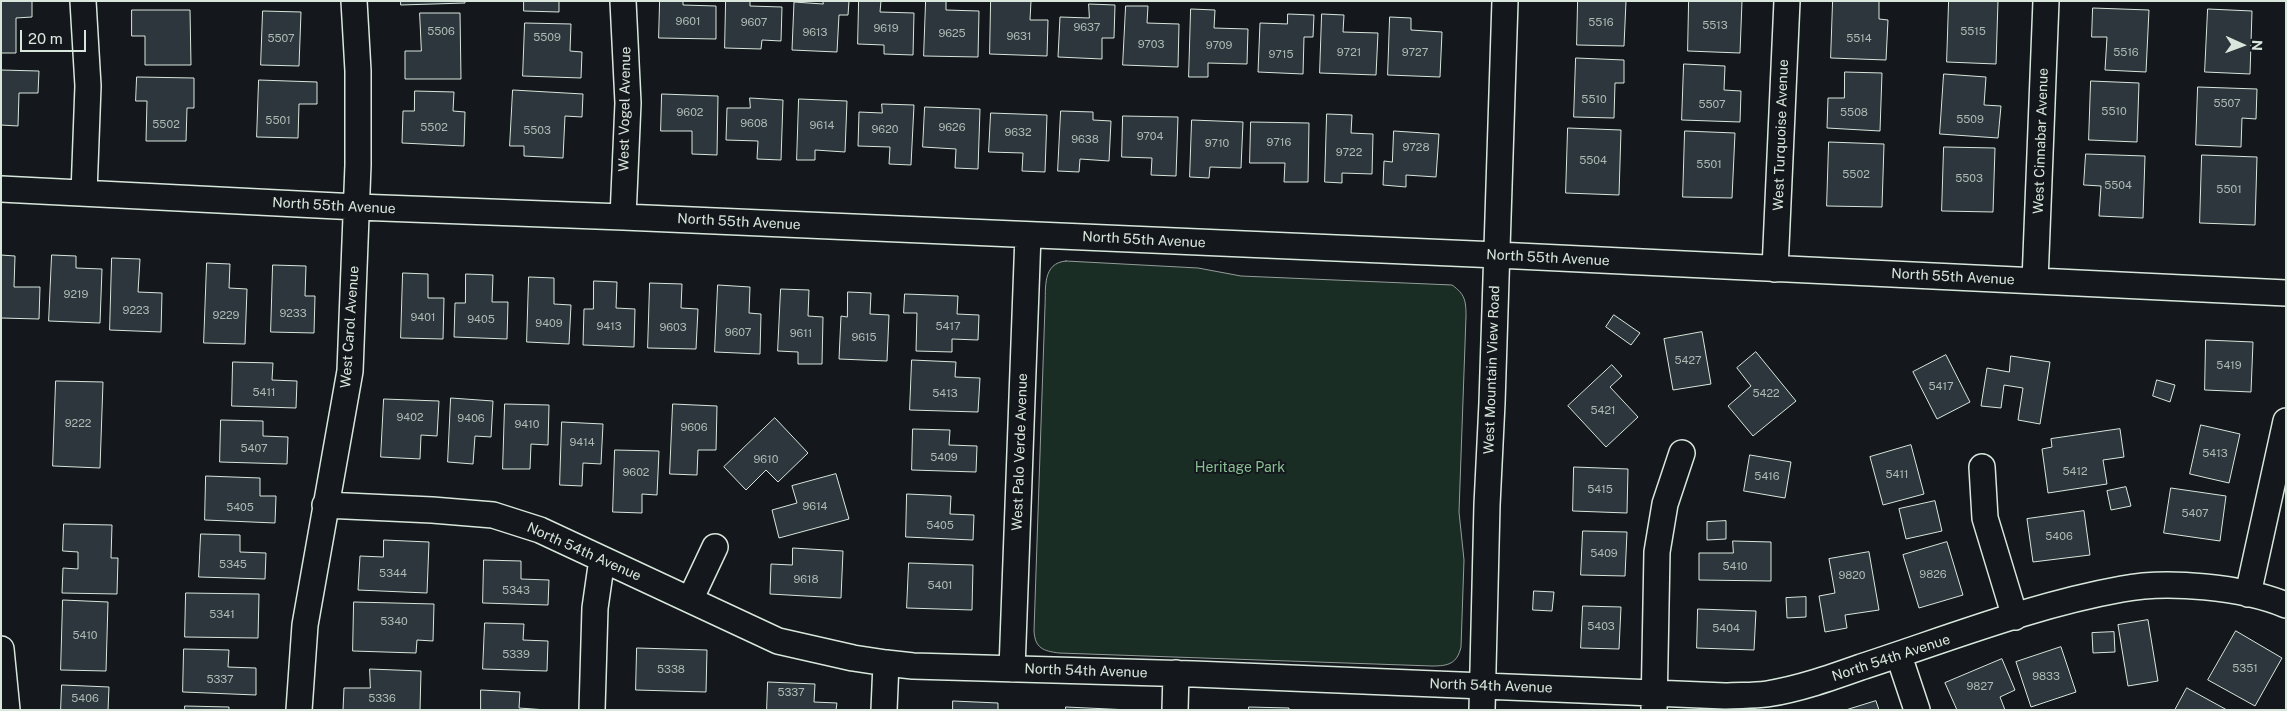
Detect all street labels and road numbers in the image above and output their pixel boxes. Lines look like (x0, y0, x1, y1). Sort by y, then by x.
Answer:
street label: West Vogel Avenue (616, 46, 634, 172)
street label: West Turquoise Avenue (1770, 59, 1792, 211)
street label: West Cinnabar Avenue (2030, 68, 2052, 214)
street label: North 55th Avenue (272, 194, 396, 218)
street label: North 55th Avenue (677, 210, 801, 234)
street label: North 55th Avenue (1082, 228, 1206, 252)
street label: North 55th Avenue (1486, 246, 1610, 270)
street label: West Carol Avenue (337, 265, 363, 389)
street label: North 55th Avenue (1891, 265, 2015, 289)
street label: West Mountain View Road (1481, 285, 1503, 455)
street label: West Palo Verde Avenue (1009, 373, 1031, 531)
street label: North 54th Avenue (524, 519, 644, 585)
street label: North 54th Avenue (1830, 631, 1952, 685)
street label: North 54th Avenue (1024, 660, 1148, 682)
street label: North 54th Avenue (1429, 675, 1553, 697)

